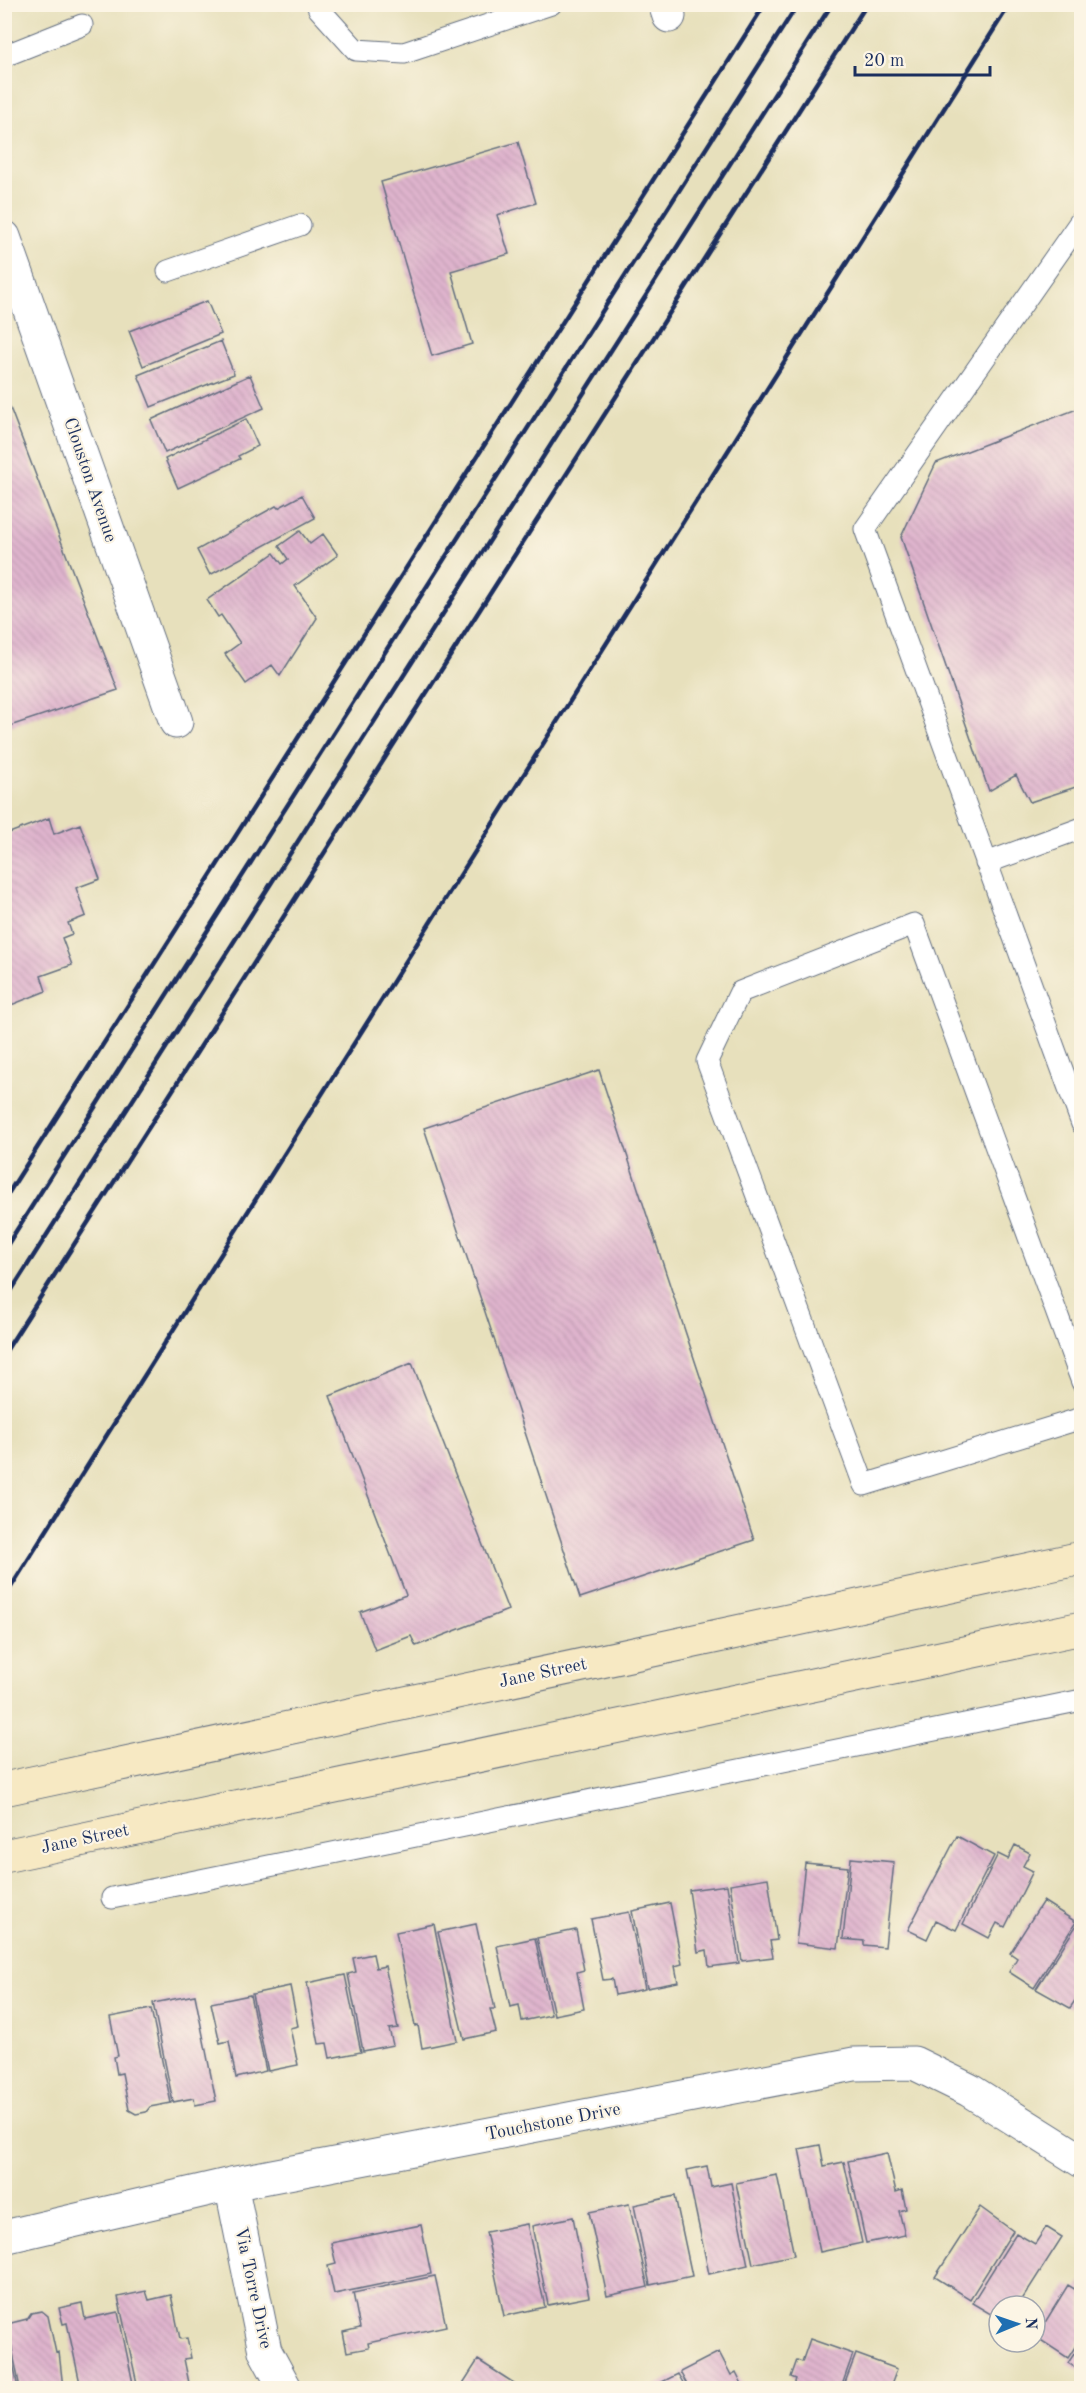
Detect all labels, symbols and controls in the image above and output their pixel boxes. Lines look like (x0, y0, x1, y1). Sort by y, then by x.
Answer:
scale bar (855, 39, 990, 77)
text: 20 m (864, 52, 904, 70)
street label: Clouston Avenue (60, 415, 120, 545)
street label: Jane Street (497, 1655, 589, 1691)
street label: Jane Street (39, 1821, 131, 1857)
street label: Touchstone Drive (484, 2100, 622, 2144)
street label: Via Torre Drive (231, 2226, 275, 2350)
north arrow (987, 2294, 1047, 2354)
text: N (1022, 2317, 1038, 2331)

